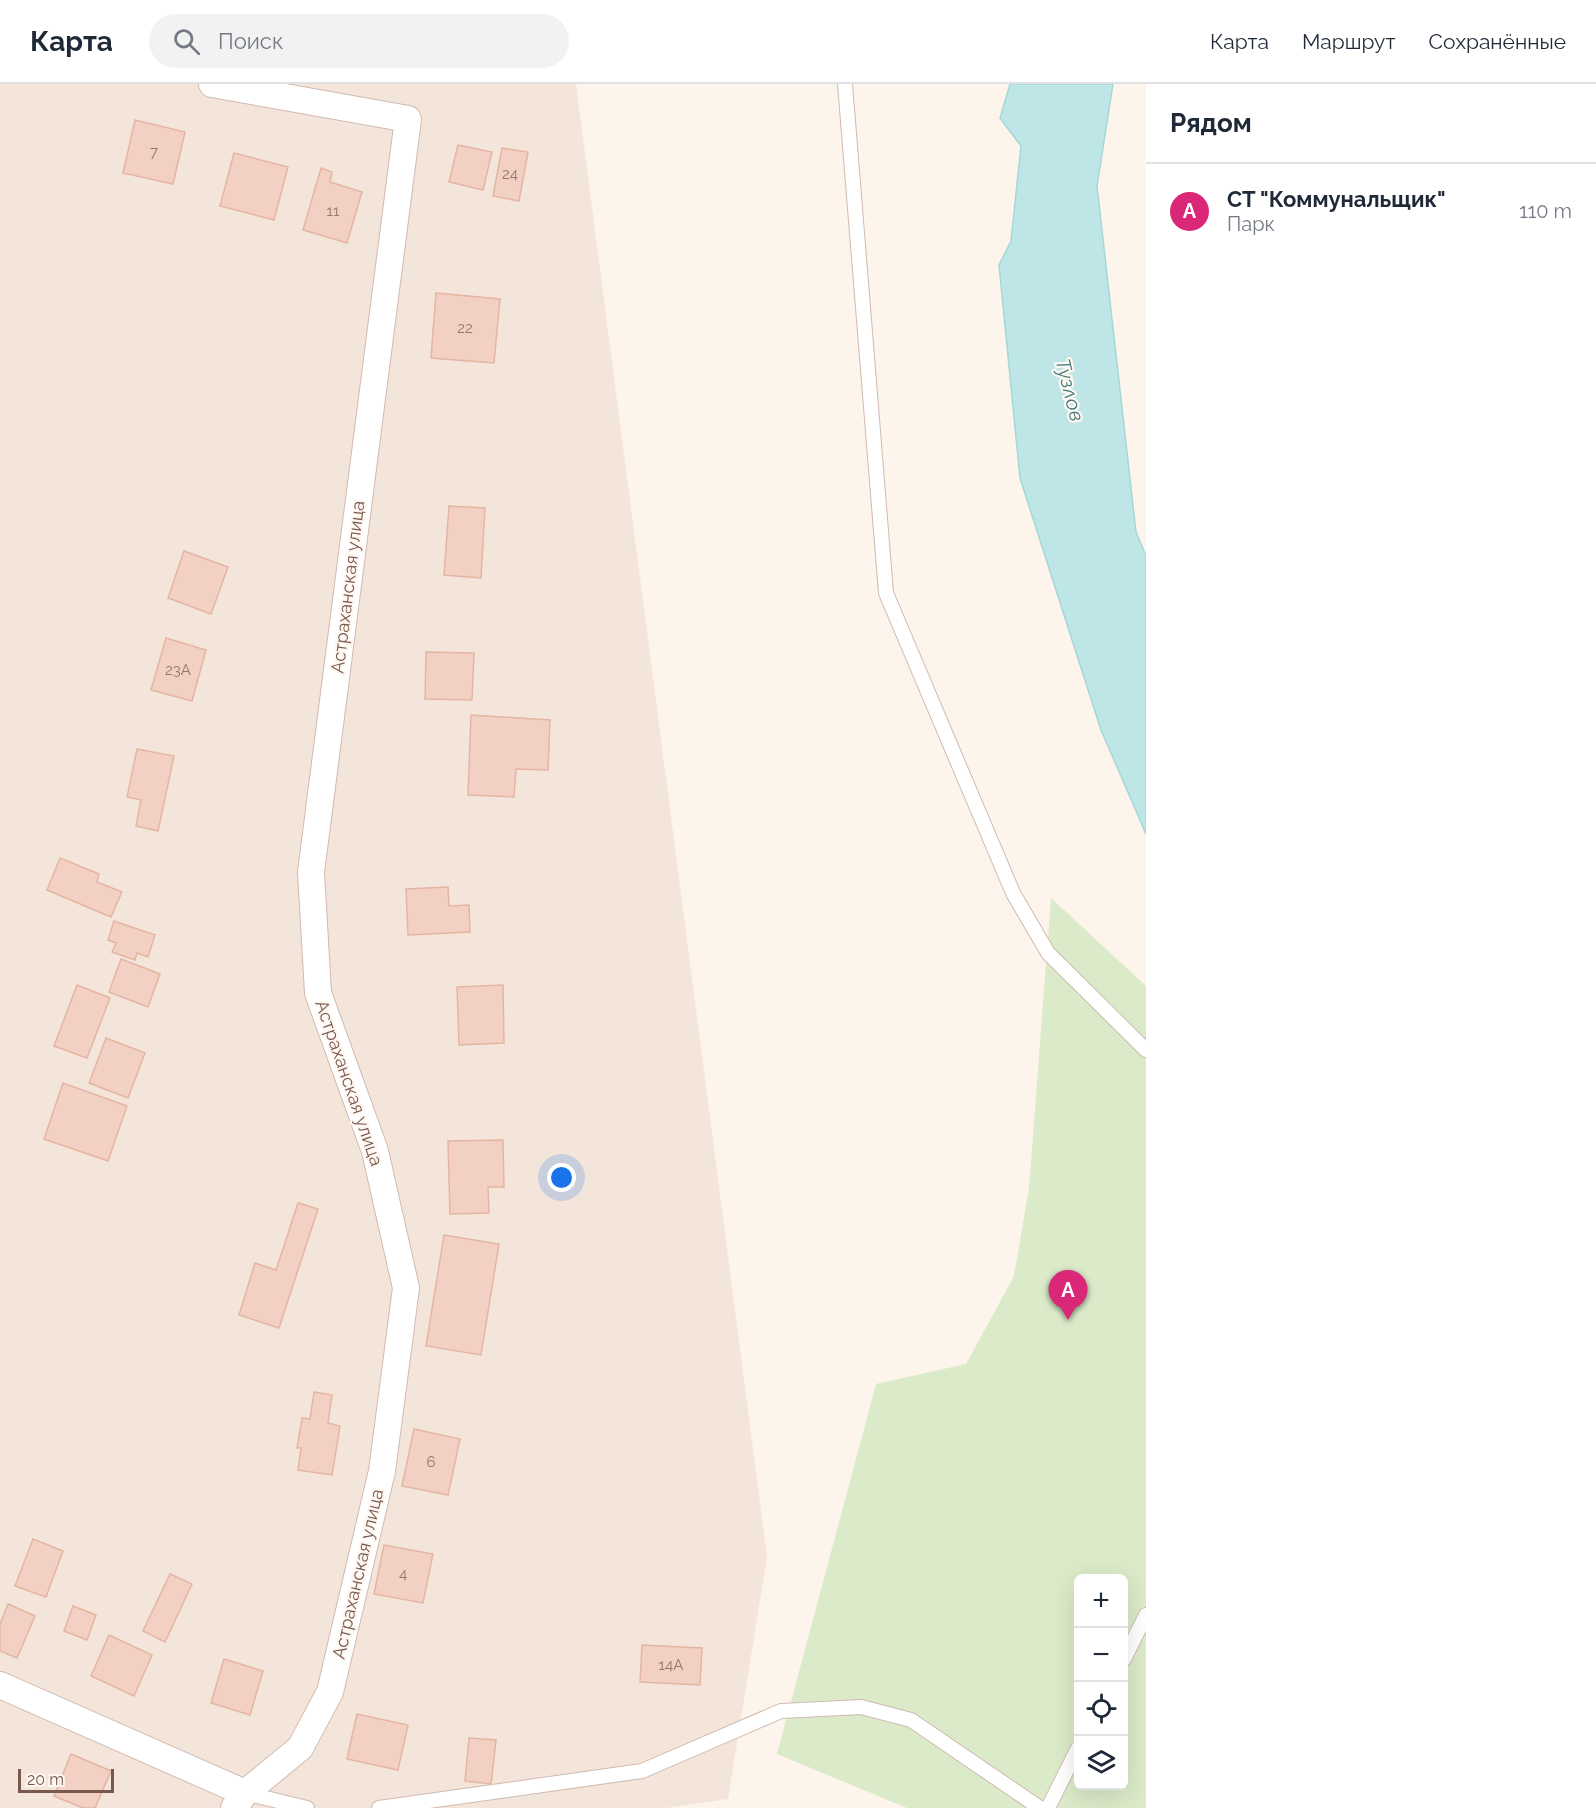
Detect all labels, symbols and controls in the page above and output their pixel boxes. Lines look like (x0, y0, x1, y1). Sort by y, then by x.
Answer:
search box (149, 14, 569, 68)
text: Карта (30, 25, 113, 58)
icon: search (170, 25, 203, 58)
text: Поиск (218, 28, 283, 54)
text: Карта (1210, 29, 1269, 54)
text: Маршрут (1302, 29, 1395, 54)
text: Сохранённые (1428, 29, 1566, 54)
text: Рядом (1170, 108, 1252, 138)
house number: 7 (150, 143, 158, 161)
house number: 24 (502, 165, 518, 183)
text: СТ "Коммунальщик" (1227, 186, 1446, 212)
text: A (1183, 199, 1196, 223)
text: 110 m (1519, 199, 1572, 223)
house number: 11 (327, 202, 340, 220)
text: Парк (1227, 212, 1275, 236)
house number: 22 (457, 319, 473, 337)
water label: Тузлов (1051, 356, 1089, 424)
street label: Астраханская улица (326, 499, 369, 675)
house number: 23А (165, 661, 191, 679)
street label: Астраханская улица (311, 997, 388, 1168)
your location (547, 1163, 576, 1192)
pin: A (1048, 1270, 1088, 1320)
house number: 6 (426, 1453, 436, 1471)
street label: Астраханская улица (328, 1487, 387, 1661)
house number: 4 (399, 1565, 407, 1583)
map controls (1074, 1574, 1128, 1790)
button: + (1074, 1574, 1128, 1628)
button: − (1074, 1628, 1128, 1682)
house number: 14А (659, 1656, 683, 1674)
button: locate (1074, 1682, 1128, 1736)
button: layers (1074, 1736, 1128, 1790)
scale bar (18, 1766, 114, 1794)
text: 20 m (27, 1770, 64, 1789)

